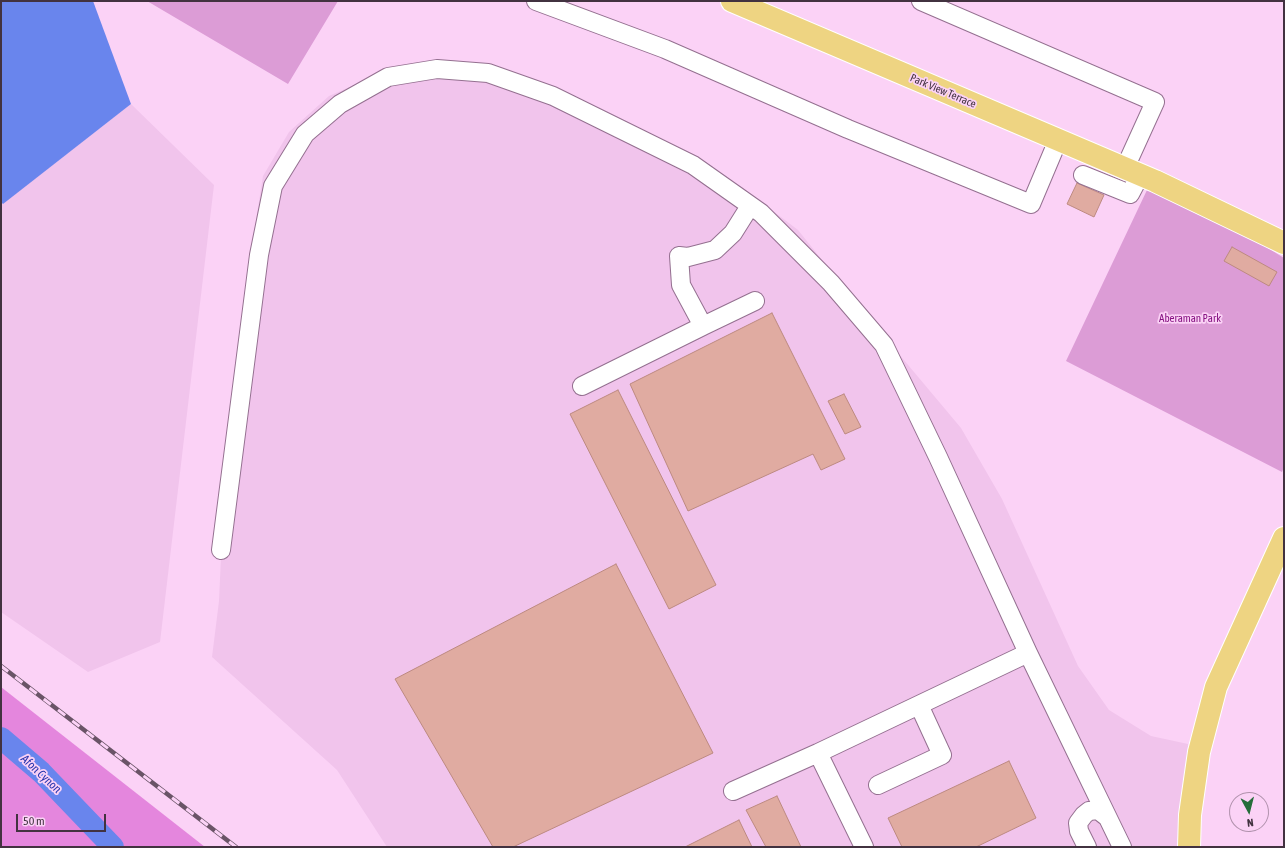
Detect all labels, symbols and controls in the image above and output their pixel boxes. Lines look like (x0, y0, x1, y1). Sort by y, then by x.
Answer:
street label: Park View Terrace (908, 71, 978, 111)
park label: Aberaman Park (1159, 312, 1221, 326)
water label: Afon Cynon (18, 752, 64, 796)
north arrow (1229, 792, 1269, 832)
scale bar (18, 806, 108, 832)
text: 50 m (23, 814, 45, 828)
text: N (1246, 817, 1254, 829)

